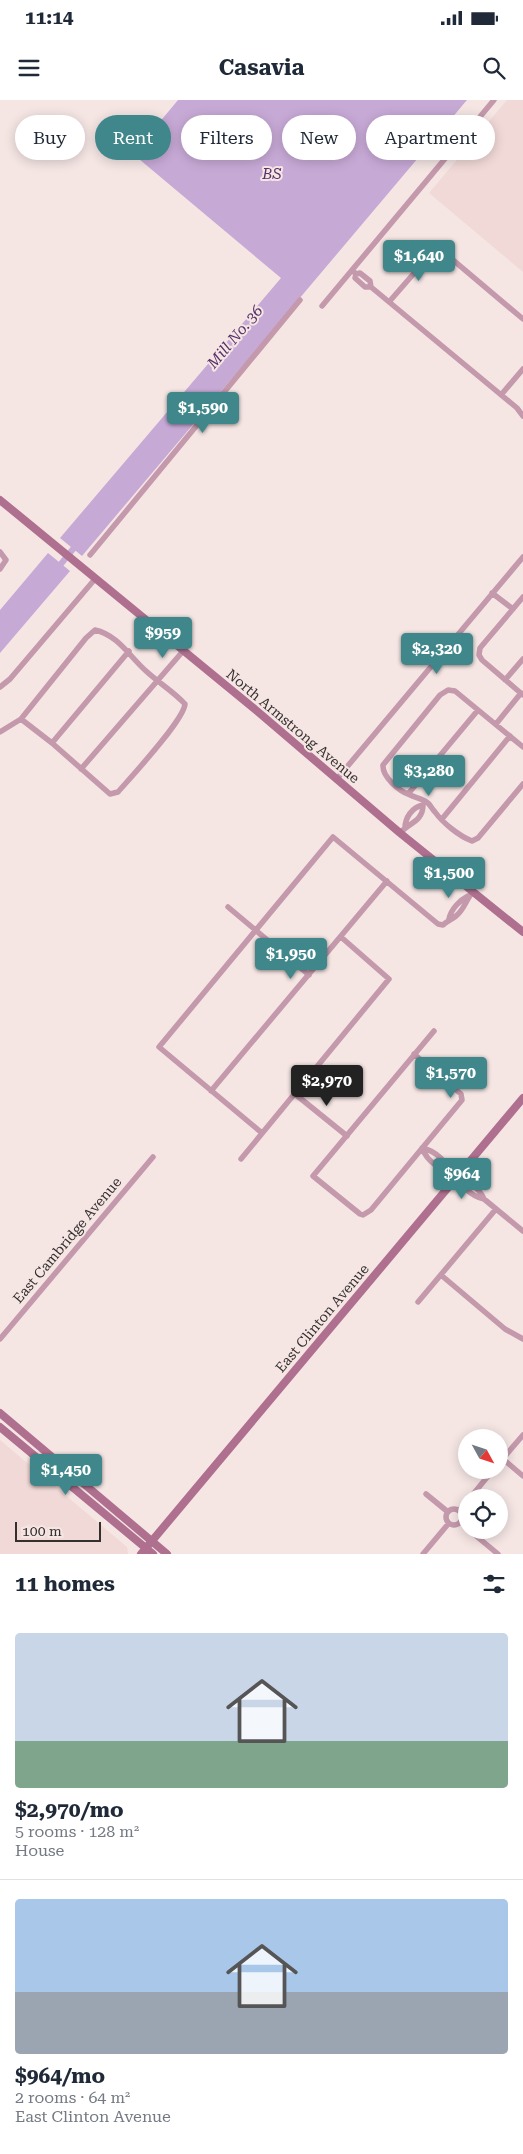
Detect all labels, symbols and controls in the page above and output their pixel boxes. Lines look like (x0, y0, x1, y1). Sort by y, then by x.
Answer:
text: 11:14 (25, 6, 74, 29)
icon: menu (15, 54, 43, 82)
icon: search (480, 54, 508, 82)
text: Casavia (219, 55, 304, 80)
chip: Buy (15, 115, 85, 160)
chip: Rent (95, 115, 171, 160)
chip: Filters (181, 115, 272, 160)
chip: New (282, 115, 356, 160)
chip: Apartment (366, 115, 495, 160)
water label: BS (261, 165, 282, 183)
pin: $1,640 (378, 240, 460, 282)
text: $1,640 (394, 246, 444, 265)
water label: Mill No. 36 (203, 302, 266, 373)
pin: $1,590 (162, 392, 244, 434)
text: $1,590 (178, 398, 228, 417)
pin: $959 (133, 616, 193, 659)
text: $959 (145, 623, 181, 642)
pin: $2,320 (396, 632, 478, 675)
text: $2,320 (412, 639, 462, 658)
street label: North Armstrong Avenue (223, 666, 363, 786)
pin: $3,280 (388, 754, 470, 797)
text: $3,280 (404, 761, 454, 780)
pin: $1,500 (408, 856, 490, 899)
text: $1,500 (424, 863, 474, 882)
pin: $1,950 (250, 938, 332, 980)
text: $1,950 (266, 944, 316, 963)
pin: $1,570 (410, 1056, 492, 1099)
text: $1,570 (426, 1063, 476, 1082)
pin: $2,970 (286, 1064, 368, 1107)
text: $2,970 (302, 1071, 352, 1090)
pin: $964 (432, 1158, 492, 1200)
text: $964 (444, 1164, 480, 1183)
street label: East Cambridge Avenue (10, 1174, 125, 1306)
street label: East Clinton Avenue (272, 1260, 372, 1375)
north arrow (458, 1429, 508, 1479)
map controls (458, 1429, 508, 1539)
pin: $1,450 (25, 1454, 107, 1496)
text: $1,450 (41, 1460, 91, 1479)
button: locate (458, 1489, 508, 1539)
scale bar (15, 1519, 101, 1542)
text: 100 m (22, 1523, 62, 1539)
icon: filters (480, 1570, 508, 1598)
text: 11 homes (15, 1572, 115, 1596)
icon: home (217, 1666, 307, 1756)
text: $2,970/mo (15, 1798, 124, 1822)
text: 5 rooms · 128 m² (15, 1822, 139, 1841)
text: House (15, 1841, 64, 1860)
icon: home (217, 1931, 307, 2021)
text: $964/mo (15, 2064, 105, 2088)
text: 2 rooms · 64 m² (15, 2088, 130, 2107)
text: East Clinton Avenue (15, 2107, 171, 2126)

